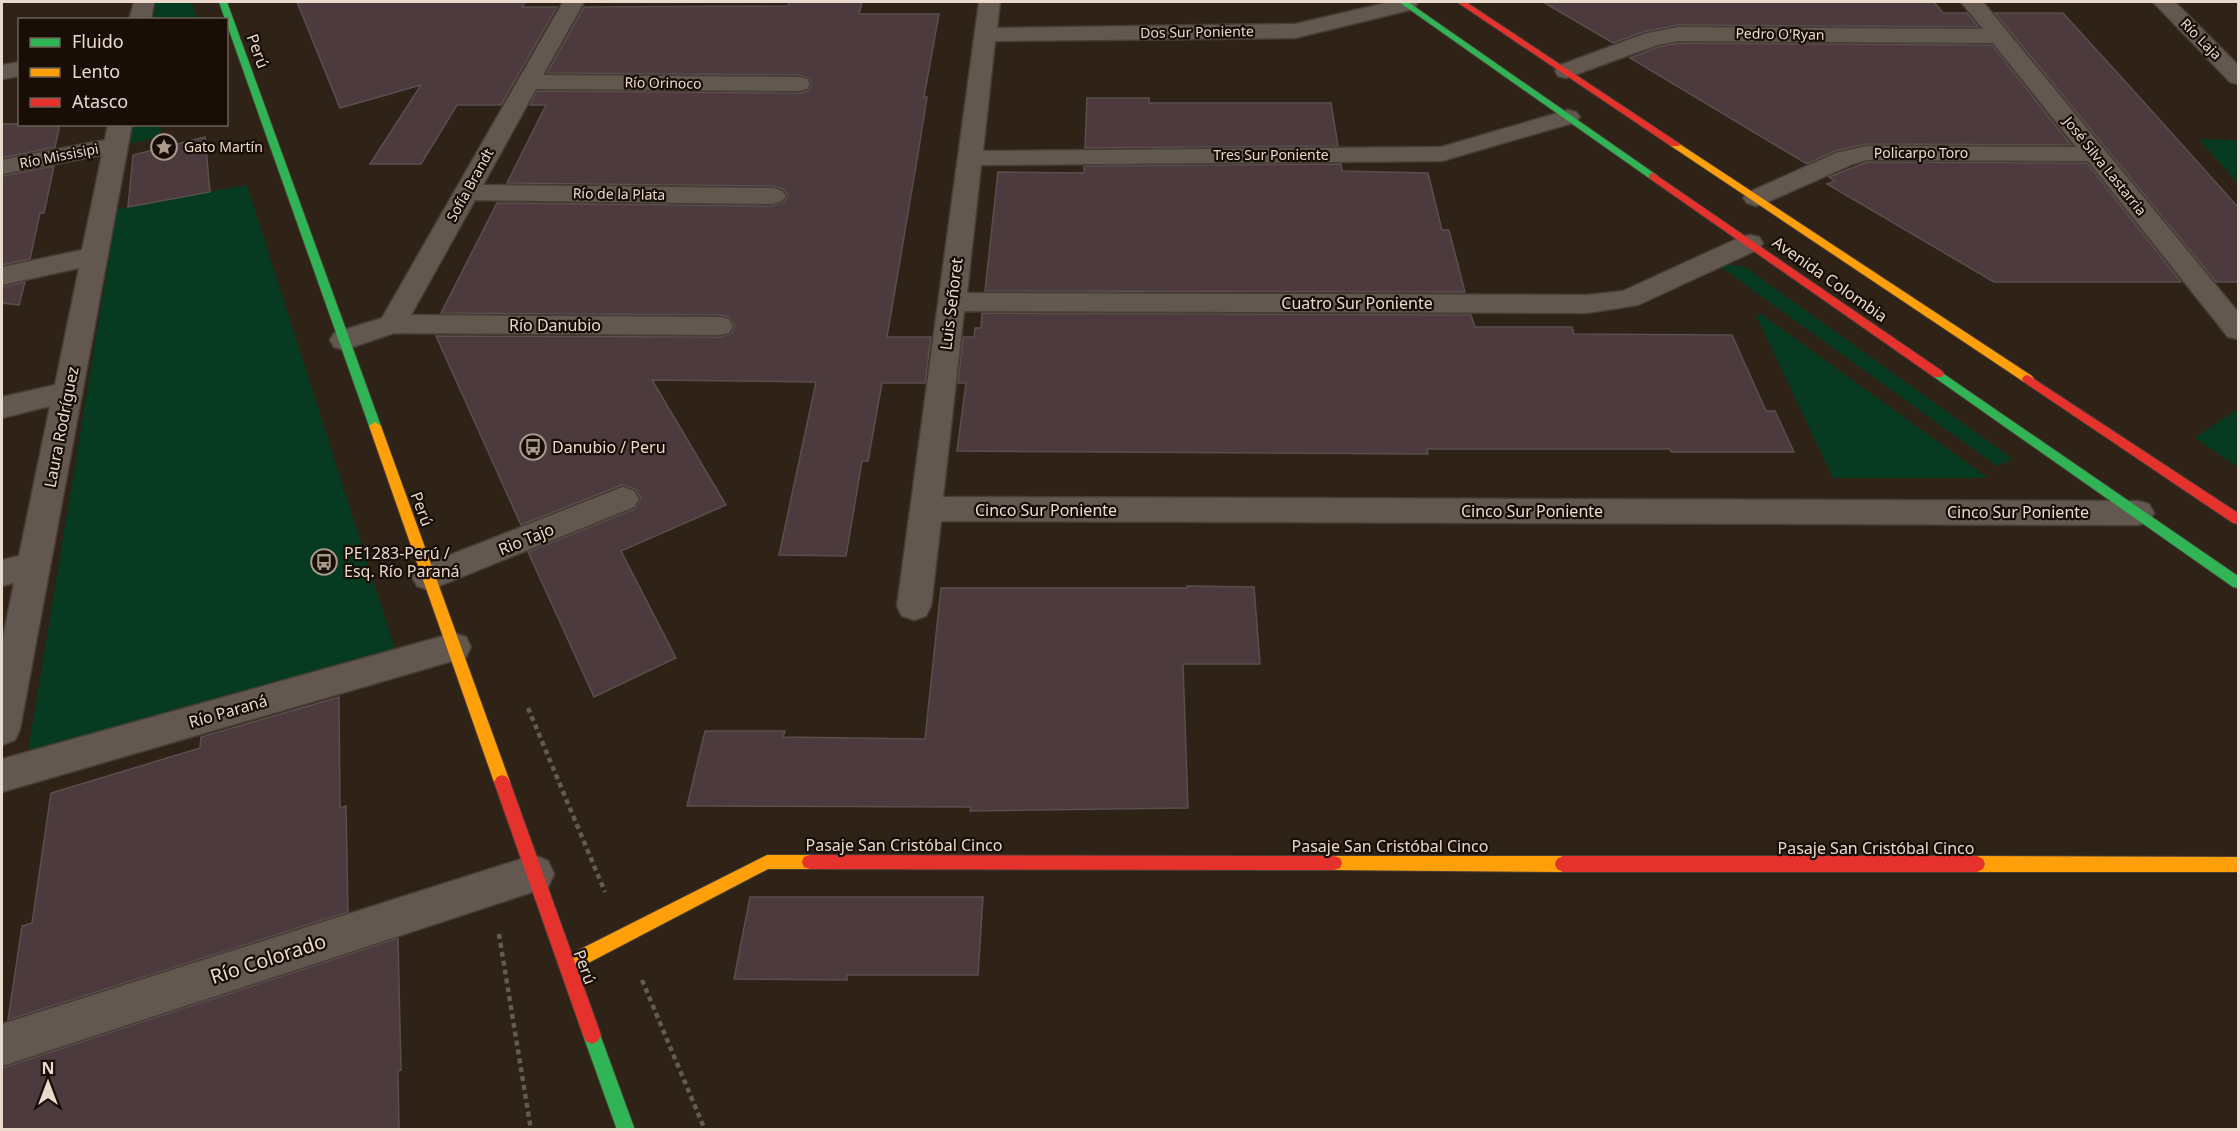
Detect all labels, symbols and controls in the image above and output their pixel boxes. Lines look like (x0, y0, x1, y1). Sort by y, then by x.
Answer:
street label: Río Laja (2177, 14, 2226, 63)
legend (18, 18, 228, 126)
street label: Dos Sur Poniente (1140, 21, 1254, 42)
street label: Pedro O'Ryan (1735, 23, 1825, 44)
text: Fluido (72, 29, 124, 53)
street label: Perú (242, 31, 274, 71)
text: Lento (72, 59, 120, 83)
street label: Río Orinoco (624, 72, 702, 93)
text: Atasco (72, 89, 128, 113)
street label: José Silva Lastarria (2058, 111, 2151, 219)
place icon: Gato Martín (149, 132, 179, 162)
place label: Gato Martín (184, 137, 263, 156)
street label: Río Missisipi (18, 139, 100, 172)
street label: Policarpo Toro (1874, 143, 1968, 162)
street label: Sofía Brandt (442, 145, 497, 225)
street label: Tres Sur Poniente (1213, 145, 1329, 164)
street label: Río de la Plata (573, 183, 665, 204)
street label: Avenida Colombia (1768, 231, 1892, 327)
street label: Luis Señoret (934, 256, 968, 351)
street label: Cuatro Sur Poniente (1281, 292, 1433, 314)
street label: Río Danubio (509, 314, 601, 336)
street label: Laura Rodríguez (38, 365, 84, 489)
bus stop icon: Danubio / Peru (518, 432, 548, 462)
place label: Danubio / Peru (552, 436, 666, 458)
street label: Perú (406, 489, 438, 529)
street label: Cinco Sur Poniente (975, 499, 1117, 521)
street label: Cinco Sur Poniente (1461, 500, 1603, 522)
street label: Cinco Sur Poniente (1947, 501, 2089, 523)
street label: Rio Tajo (495, 518, 557, 560)
place label: PE1283-Perú / Esq. Río Paraná (344, 542, 460, 582)
bus stop icon: PE1283-Perú / Esq. Río Paraná (309, 547, 339, 577)
street label: Río Paraná (186, 689, 270, 733)
street label: Pasaje San Cristóbal Cinco (806, 834, 1002, 856)
street label: Pasaje San Cristóbal Cinco (1292, 835, 1488, 857)
street label: Pasaje San Cristóbal Cinco (1778, 837, 1974, 859)
street label: Río Colorado (206, 927, 329, 990)
street label: Perú (569, 947, 601, 987)
north arrow (18, 1053, 78, 1113)
text: N (41, 1057, 55, 1079)

